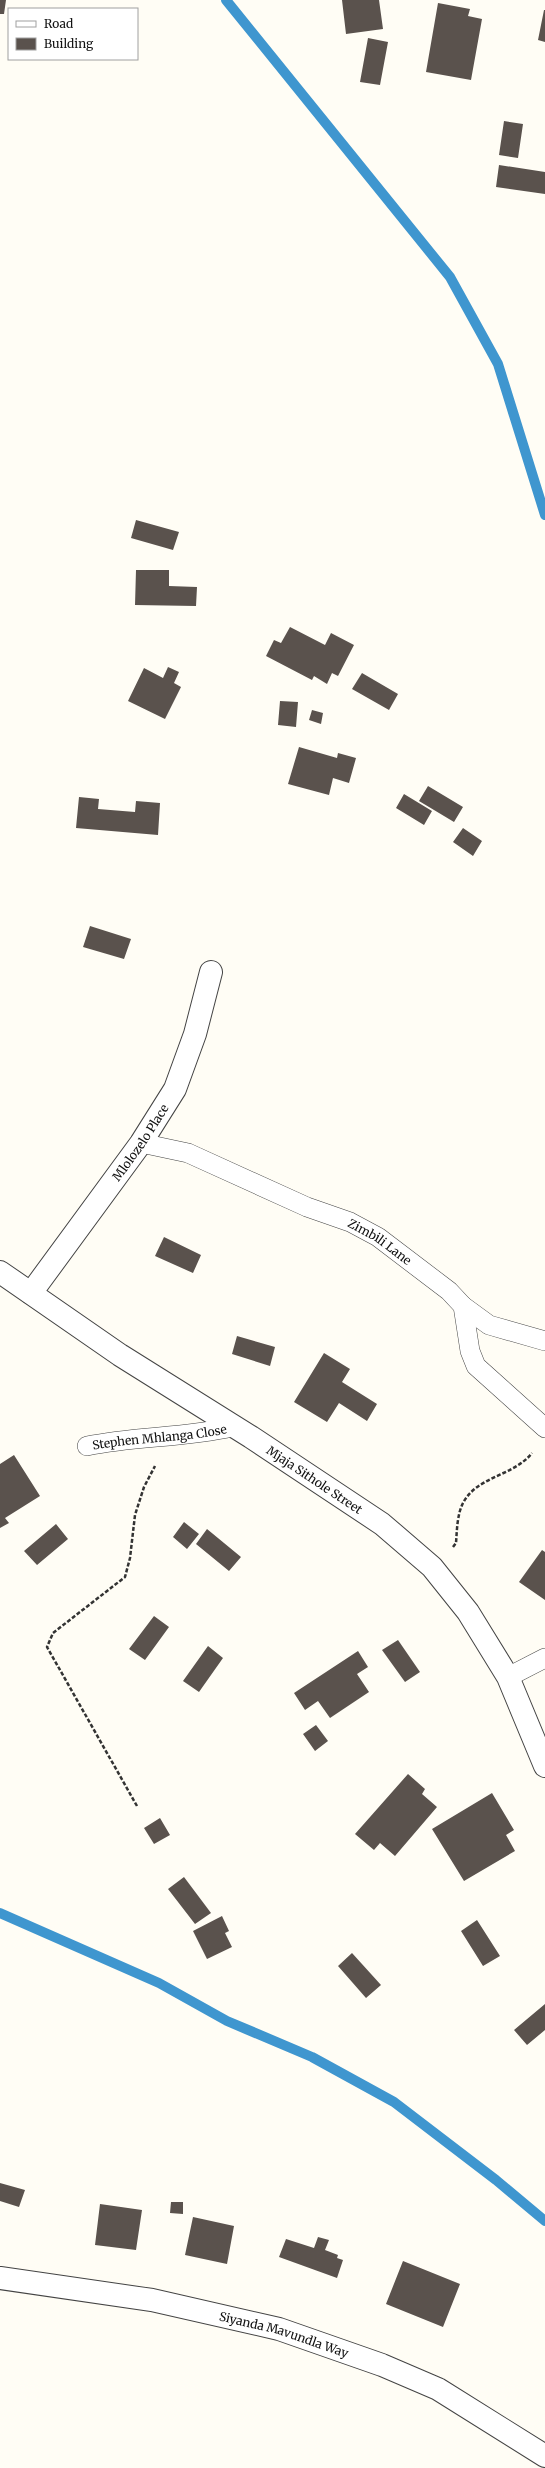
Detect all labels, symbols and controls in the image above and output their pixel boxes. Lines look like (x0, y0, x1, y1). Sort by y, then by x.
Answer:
legend (8, 8, 138, 60)
text: Road (44, 16, 73, 31)
text: Building (44, 36, 94, 51)
street label: Mlolozelo Place (108, 1101, 171, 1184)
street label: Zimbili Lane (346, 1215, 415, 1268)
street label: Stephen Mhlanga Close (91, 1421, 228, 1452)
street label: Mjaja Sithole Street (264, 1442, 366, 1517)
street label: Siyanda Mavundla Way (218, 2308, 351, 2360)

